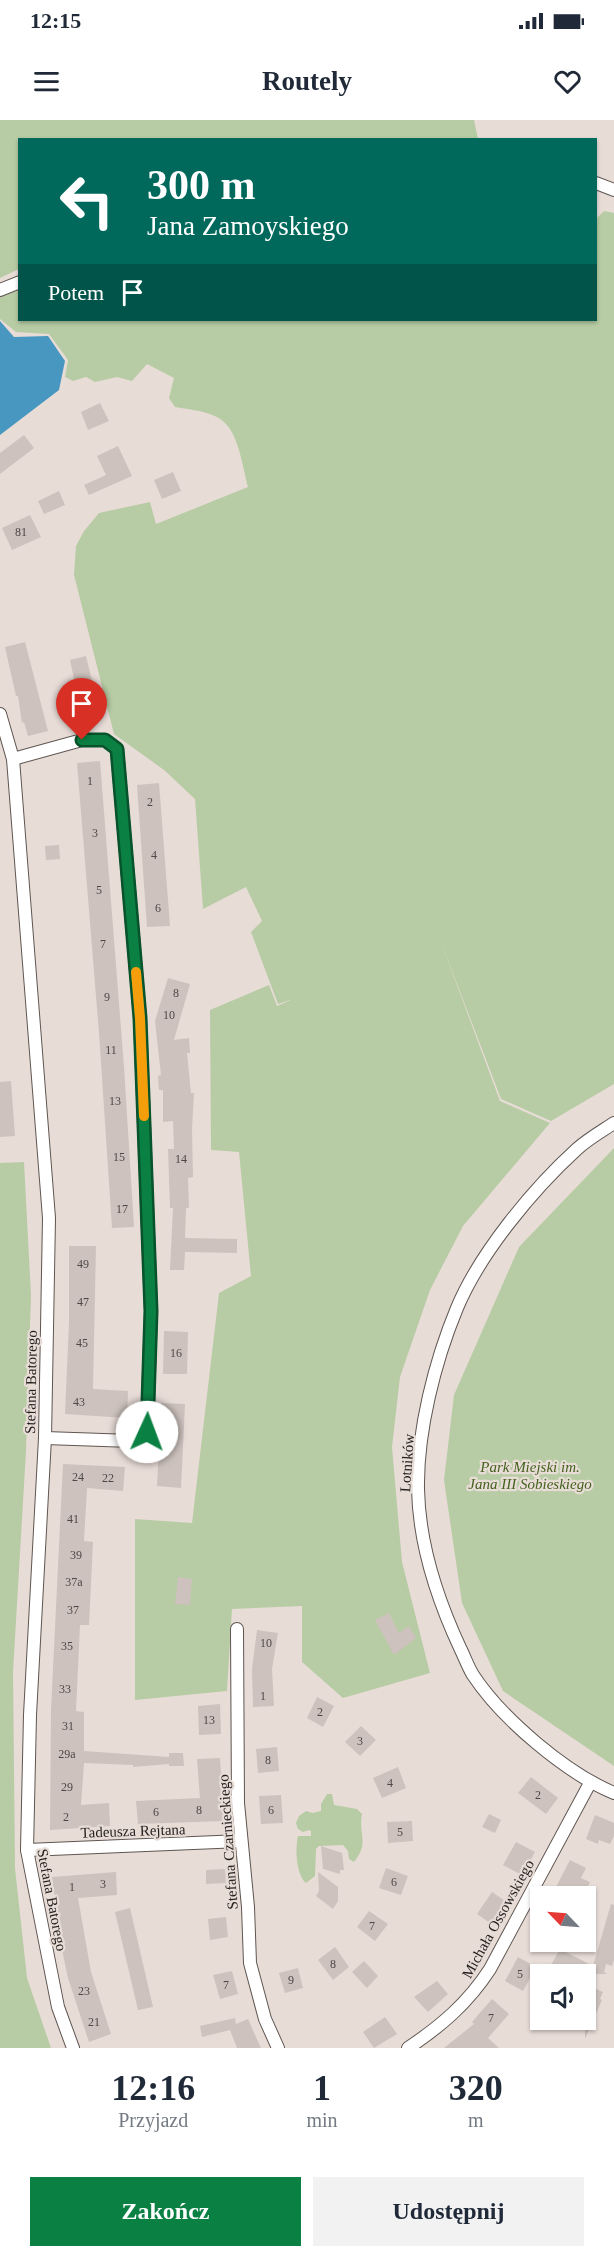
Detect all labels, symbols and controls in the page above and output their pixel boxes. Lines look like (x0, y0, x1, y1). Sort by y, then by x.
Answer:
text: 12:15 (30, 8, 81, 33)
icon: menu (30, 65, 63, 98)
icon: heart (551, 65, 584, 98)
text: Routely (262, 66, 352, 96)
icon: left (48, 162, 126, 240)
text: 300 m (147, 162, 256, 208)
text: Jana Zamoyskiego (147, 211, 349, 241)
icon: arrive (116, 276, 149, 309)
text: Potem (48, 280, 104, 305)
house number: 81 (15, 525, 27, 539)
pin (56, 678, 107, 740)
icon: arrive (65, 687, 98, 720)
house number: 1 (87, 774, 93, 788)
house number: 2 (147, 795, 153, 809)
house number: 3 (92, 826, 98, 840)
house number: 4 (151, 848, 157, 862)
house number: 5 (96, 883, 102, 897)
house number: 6 (155, 901, 161, 915)
house number: 7 (100, 937, 106, 951)
house number: 8 (173, 986, 179, 1000)
house number: 9 (104, 990, 110, 1004)
house number: 10 (163, 1008, 175, 1022)
house number: 11 (105, 1043, 117, 1057)
house number: 13 (109, 1094, 121, 1108)
house number: 15 (113, 1150, 125, 1164)
house number: 14 (175, 1152, 187, 1166)
house number: 17 (116, 1202, 128, 1216)
house number: 49 (77, 1257, 89, 1271)
house number: 47 (77, 1295, 89, 1309)
street label: Stefana Batorego (22, 1330, 40, 1434)
house number: 45 (76, 1336, 88, 1350)
house number: 16 (170, 1346, 182, 1360)
house number: 43 (73, 1395, 85, 1409)
position arrow (115, 1400, 179, 1464)
street label: Lotników (397, 1433, 417, 1493)
park label: Park Miejski im. Jana III Sobieskiego (468, 1459, 592, 1492)
house number: 24 (72, 1470, 84, 1484)
house number: 22 (102, 1471, 114, 1485)
house number: 41 (67, 1512, 79, 1526)
house number: 39 (70, 1548, 82, 1562)
house number: 37a (65, 1575, 83, 1589)
house number: 37 (67, 1603, 79, 1617)
house number: 10 (260, 1636, 272, 1650)
house number: 35 (61, 1639, 73, 1653)
house number: 33 (59, 1682, 71, 1696)
house number: 1 (260, 1689, 266, 1703)
house number: 2 (317, 1705, 323, 1719)
house number: 13 (203, 1713, 215, 1727)
house number: 31 (62, 1719, 74, 1733)
house number: 3 (357, 1734, 363, 1748)
house number: 29a (58, 1747, 76, 1761)
house number: 8 (265, 1753, 271, 1767)
street label: Stefana Czarnieckiego (215, 1774, 241, 1910)
house number: 4 (387, 1776, 393, 1790)
house number: 29 (61, 1780, 73, 1794)
house number: 2 (535, 1788, 541, 1802)
house number: 8 (196, 1803, 202, 1817)
house number: 6 (268, 1803, 274, 1817)
house number: 6 (153, 1805, 159, 1819)
house number: 2 (63, 1810, 69, 1824)
street label: Tadeusza Rejtana (80, 1821, 186, 1841)
house number: 5 (397, 1825, 403, 1839)
street label: Stefana Batorego (34, 1848, 70, 1952)
street label: Michała Ossowskiego (459, 1857, 537, 1981)
house number: 6 (391, 1875, 397, 1889)
house number: 3 (100, 1877, 106, 1891)
house number: 1 (69, 1880, 75, 1894)
north arrow (530, 1886, 596, 1952)
map controls (530, 1886, 596, 2030)
house number: 7 (369, 1919, 375, 1933)
house number: 8 (330, 1957, 336, 1971)
button: sound (530, 1964, 596, 2030)
house number: 5 (517, 1967, 523, 1981)
house number: 9 (288, 1973, 294, 1987)
house number: 7 (223, 1978, 229, 1992)
house number: 23 (78, 1984, 90, 1998)
house number: 7 (488, 2011, 494, 2025)
house number: 21 (88, 2015, 100, 2029)
text: 12:16 (111, 2068, 195, 2108)
text: 1 (313, 2068, 331, 2108)
text: 320 (449, 2068, 503, 2108)
text: Przyjazd (118, 2109, 188, 2131)
text: min (306, 2109, 338, 2131)
text: m (468, 2109, 484, 2131)
button: Zakończ (30, 2177, 301, 2246)
button: Udostępnij (313, 2177, 584, 2246)

